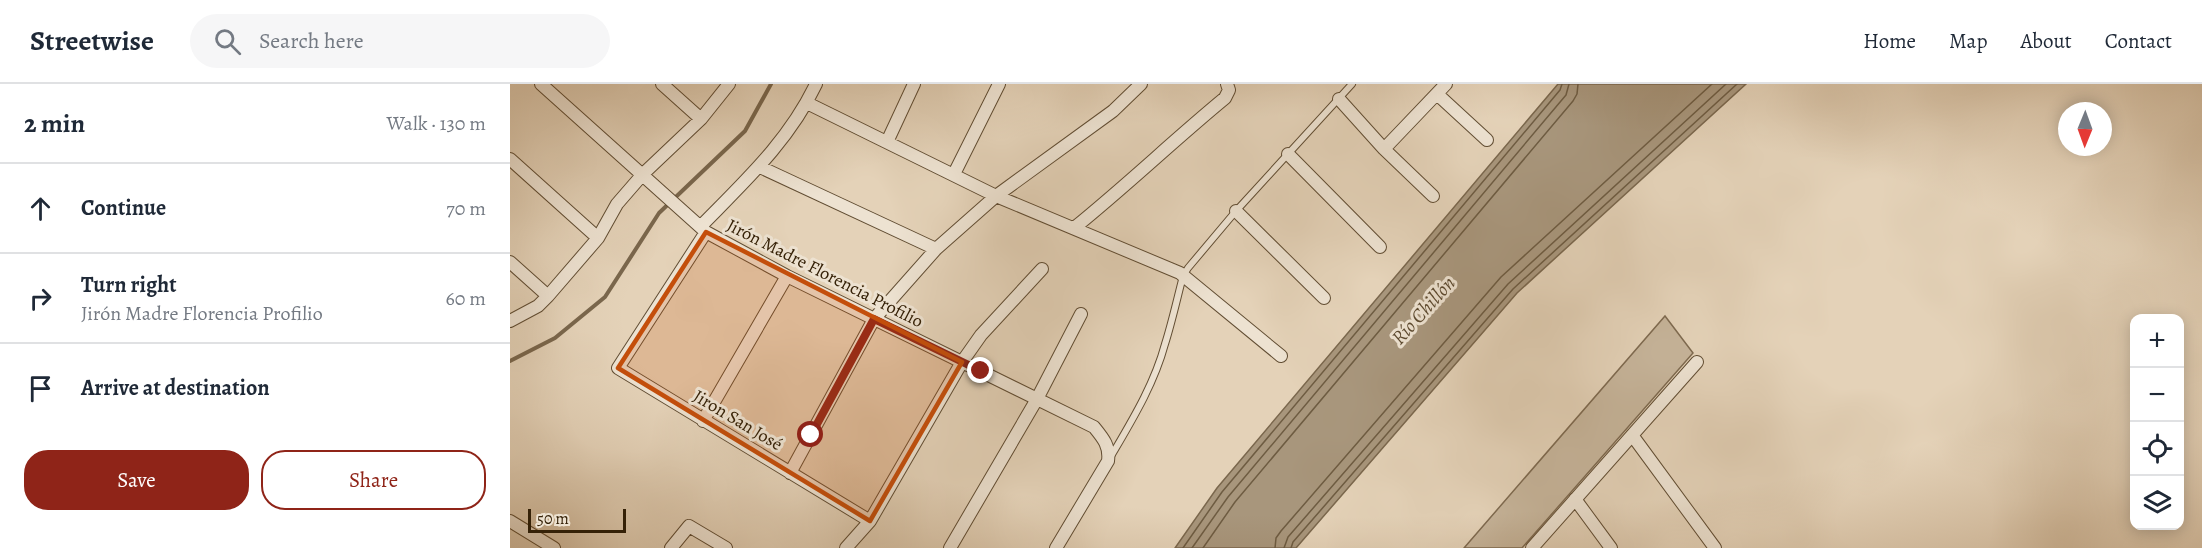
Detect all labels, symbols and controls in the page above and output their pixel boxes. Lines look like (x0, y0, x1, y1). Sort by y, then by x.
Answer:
search box (190, 14, 610, 68)
text: Streetwise (30, 22, 154, 60)
icon: search (211, 25, 244, 58)
text: Search here (259, 26, 364, 56)
text: Home (1863, 27, 1916, 55)
text: Map (1949, 27, 1987, 55)
text: About (2020, 27, 2072, 55)
text: Contact (2105, 27, 2172, 55)
north arrow (2058, 102, 2112, 156)
text: 2 min (24, 106, 85, 141)
text: Walk · 130 m (387, 110, 486, 137)
icon: ahead (24, 192, 57, 225)
text: Continue (81, 193, 166, 223)
text: 70 m (446, 195, 486, 222)
street label: Jirón Madre Florencia Profilio (723, 213, 927, 333)
text: Turn right (81, 270, 177, 300)
water label: Río Chillón (1385, 270, 1461, 350)
icon: right (24, 282, 57, 315)
text: 60 m (446, 285, 486, 312)
text: Jirón Madre Florencia Profilio (81, 300, 323, 327)
map controls (2130, 314, 2184, 530)
button: + (2130, 314, 2184, 368)
route end (967, 357, 993, 383)
button: − (2130, 368, 2184, 422)
icon: arrive (24, 372, 57, 405)
text: Arrive at destination (81, 373, 270, 403)
street label: Jiron San José (689, 384, 787, 456)
route start (797, 421, 823, 447)
button: locate (2130, 422, 2184, 476)
button: Save (24, 450, 249, 510)
button: Share (261, 450, 486, 510)
button: layers (2130, 476, 2184, 530)
scale bar (528, 506, 626, 534)
text: 50 m (537, 508, 569, 530)

